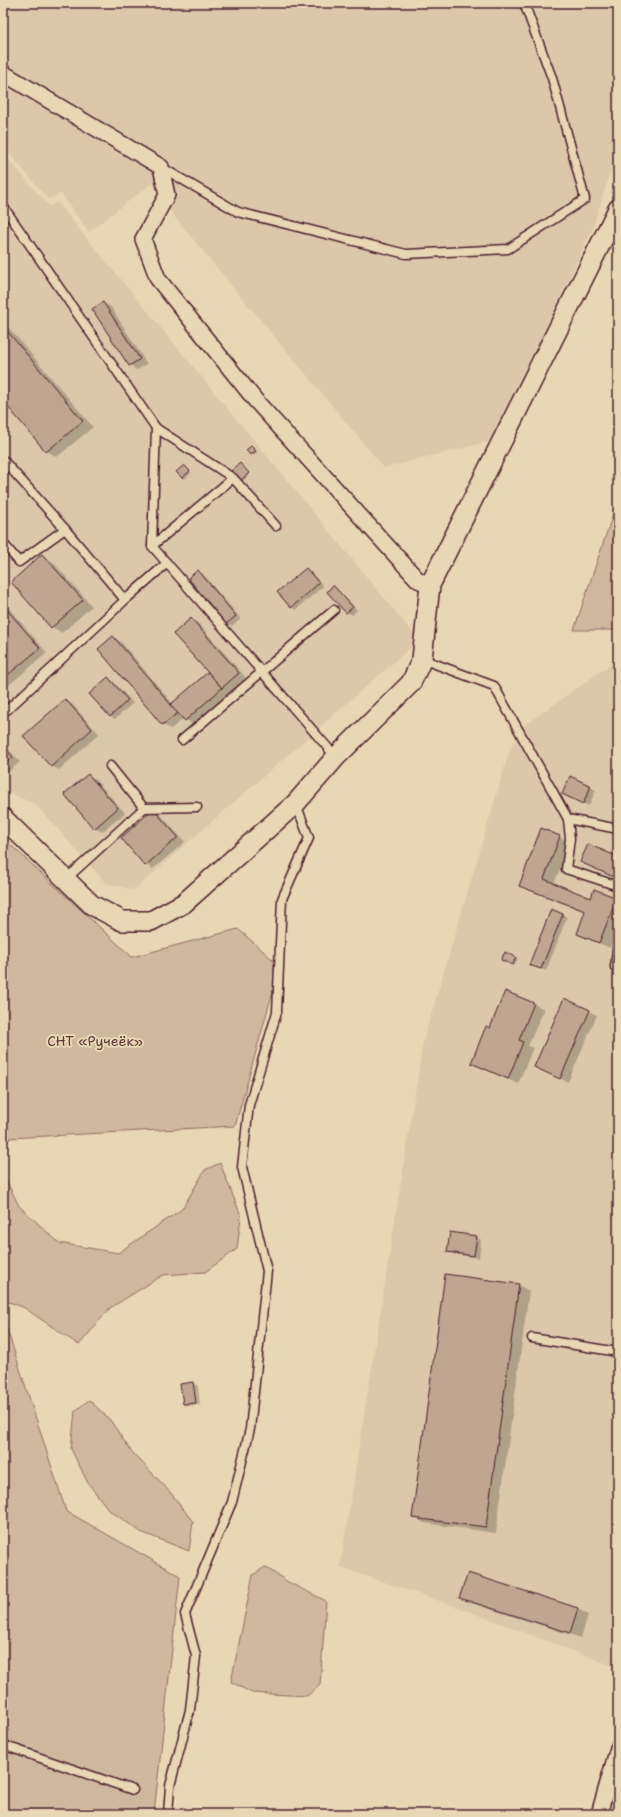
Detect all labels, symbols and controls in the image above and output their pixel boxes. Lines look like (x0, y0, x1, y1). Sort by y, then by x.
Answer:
park label: СНТ «Ручеёк» (47, 1032, 143, 1050)

